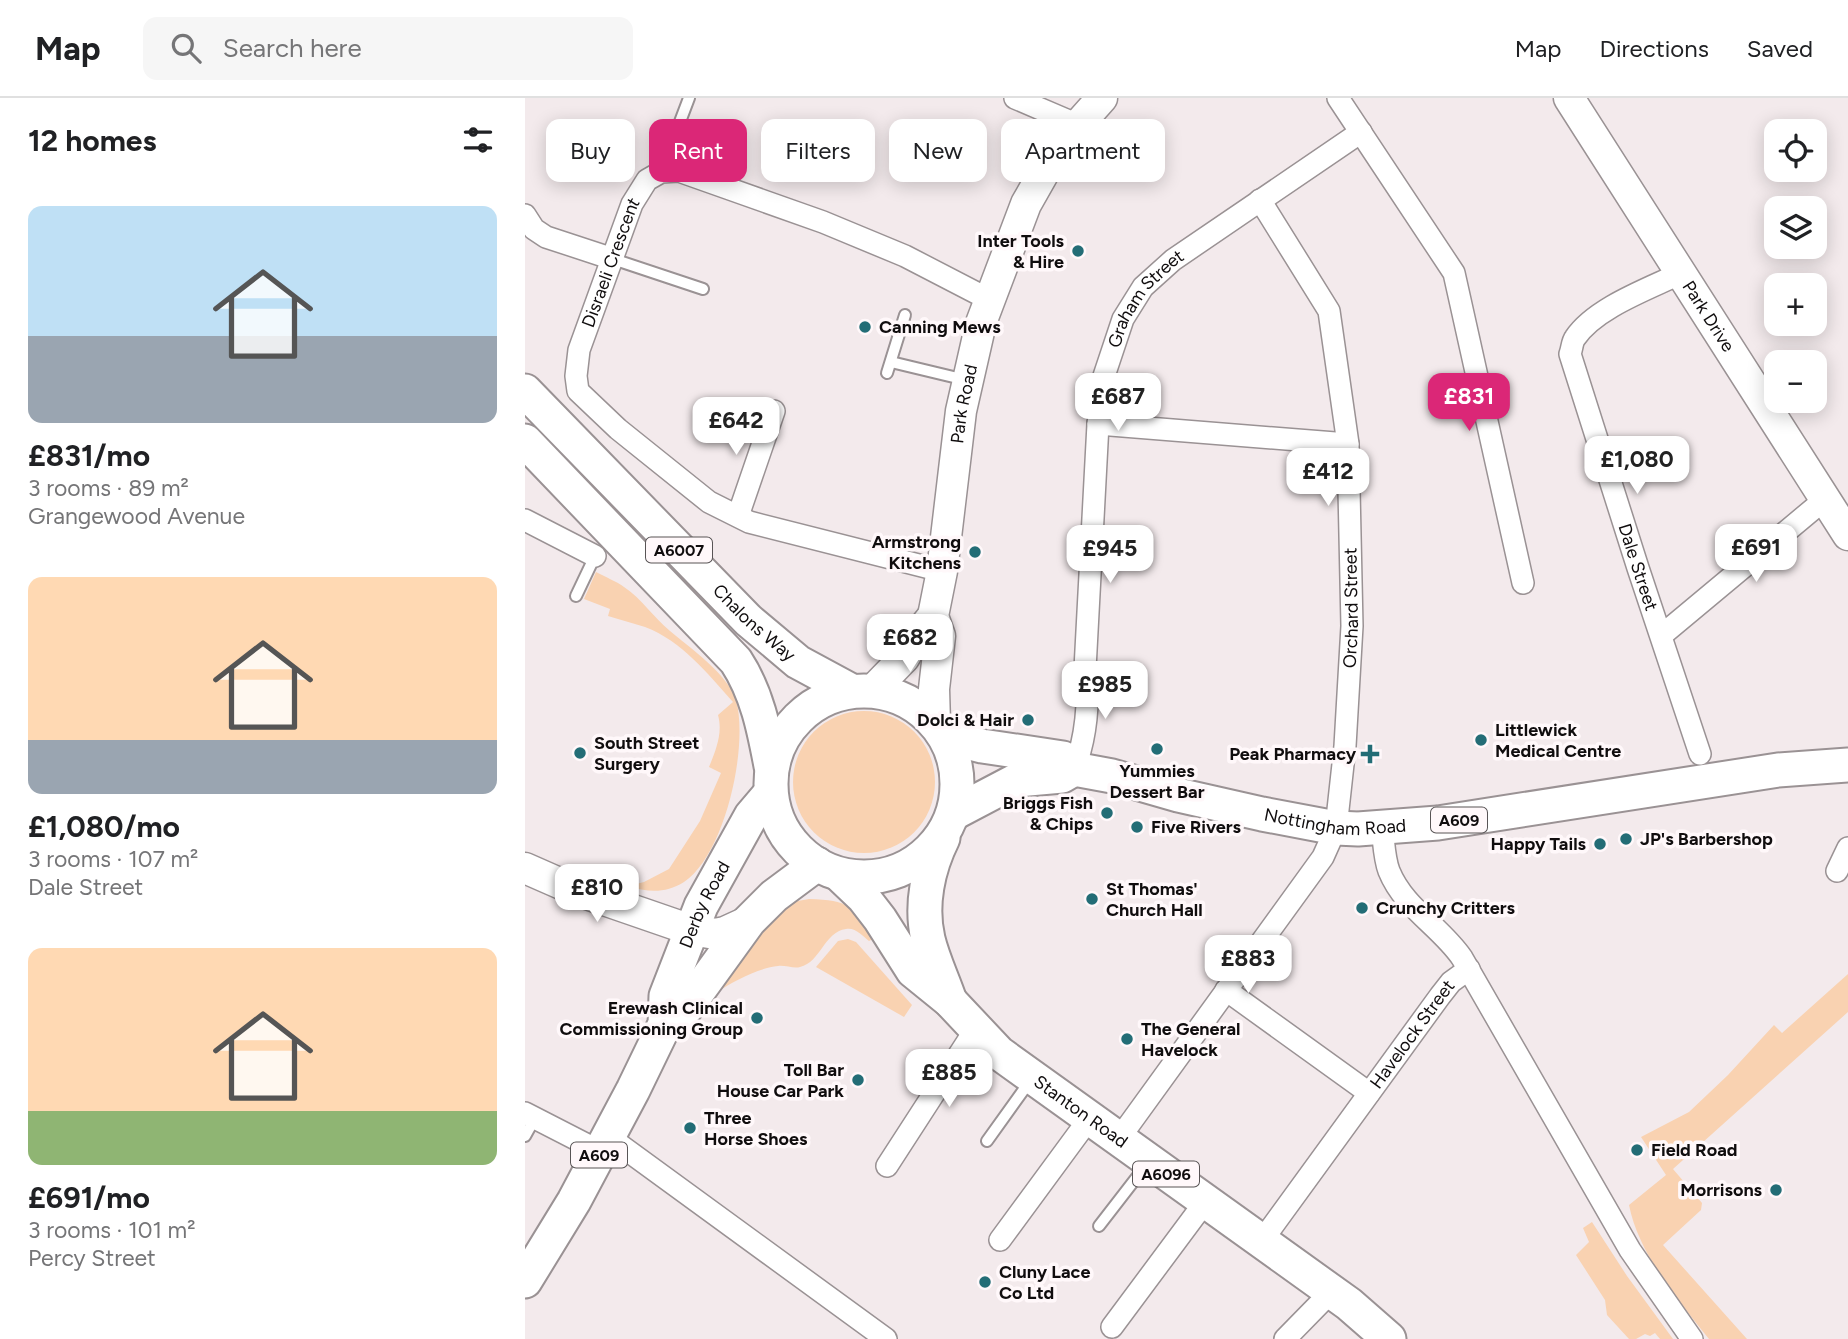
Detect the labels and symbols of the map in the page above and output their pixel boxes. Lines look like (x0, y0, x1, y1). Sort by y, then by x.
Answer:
street label: Disraeli Crescent (577, 193, 645, 330)
place label: Inter Tools & Hire (977, 230, 1065, 273)
marker: Inter Tools & Hire (1070, 243, 1086, 259)
street label: Graham Street (1103, 245, 1188, 351)
street label: Park Drive (1677, 277, 1739, 356)
place label: Canning Mews (879, 316, 1001, 338)
marker: Canning Mews (857, 319, 873, 335)
street label: Park Road (946, 362, 982, 445)
pin: £687 (1077, 374, 1159, 433)
pin: £831 (1428, 374, 1510, 433)
pin: £642 (695, 398, 777, 457)
pin: £1,080 (1580, 436, 1694, 496)
pin: £412 (1287, 448, 1369, 508)
street label: Dale Street (1614, 521, 1663, 614)
pin: £691 (1715, 524, 1797, 584)
pin: £945 (1069, 526, 1151, 585)
place label: Armstrong Kitchens (872, 531, 962, 574)
road number: A6007 (646, 538, 712, 562)
marker: Armstrong Kitchens (967, 544, 983, 560)
street label: Orchard Street (1339, 547, 1363, 669)
street label: Chalons Way (708, 579, 800, 666)
pin: £682 (869, 614, 951, 674)
pin: £985 (1064, 662, 1146, 721)
place label: Dolci & Hair (917, 709, 1014, 731)
marker: Dolci & Hair (1020, 712, 1036, 728)
place label: Littlewick Medical Centre (1495, 719, 1621, 762)
place label: South Street Surgery (594, 732, 700, 775)
marker: Littlewick Medical Centre (1473, 732, 1489, 748)
marker: Yummies Dessert Bar (1149, 741, 1165, 757)
place label: Peak Pharmacy (1229, 743, 1357, 765)
marker: South Street Surgery (572, 745, 588, 761)
marker: Peak Pharmacy (1362, 746, 1378, 762)
place label: Yummies Dessert Bar (1109, 760, 1205, 803)
place label: Briggs Fish & Chips (1003, 792, 1094, 835)
street label: Nottingham Road (1262, 804, 1407, 840)
marker: Briggs Fish & Chips (1099, 805, 1115, 821)
road number: A609 (1431, 807, 1487, 832)
place label: Five Rivers (1151, 816, 1242, 838)
marker: Five Rivers (1129, 819, 1145, 835)
place label: JP's Barbershop (1640, 828, 1773, 850)
marker: JP's Barbershop (1618, 831, 1634, 847)
place label: Happy Tails (1491, 833, 1587, 855)
marker: Happy Tails (1592, 836, 1608, 852)
street label: Derby Road (675, 857, 735, 951)
pin: £810 (556, 864, 638, 924)
place label: St Thomas' Church Hall (1106, 878, 1203, 921)
marker: St Thomas' Church Hall (1084, 891, 1100, 907)
place label: Crunchy Critters (1376, 897, 1515, 919)
marker: Crunchy Critters (1354, 900, 1370, 916)
pin: £883 (1207, 936, 1289, 995)
street label: Havelock Street (1365, 975, 1460, 1093)
place label: Erewash Clinical Commissioning Group (559, 997, 743, 1040)
marker: Erewash Clinical Commissioning Group (749, 1010, 765, 1026)
place label: The General Havelock (1141, 1018, 1240, 1061)
marker: The General Havelock (1119, 1031, 1135, 1047)
pin: £885 (908, 1049, 990, 1109)
place label: Toll Bar House Car Park (717, 1059, 844, 1102)
street label: Stanton Road (1029, 1071, 1132, 1153)
marker: Toll Bar House Car Park (850, 1072, 866, 1088)
place label: Three Horse Shoes (704, 1107, 808, 1150)
marker: Three Horse Shoes (682, 1120, 698, 1136)
place label: Field Road (1651, 1139, 1737, 1161)
road number: A609 (571, 1142, 627, 1168)
marker: Field Road (1629, 1142, 1645, 1158)
road number: A6096 (1133, 1162, 1199, 1186)
place label: Morrisons (1680, 1179, 1763, 1201)
marker: Morrisons (1768, 1182, 1784, 1198)
place label: Cluny Lace Co Ltd (999, 1261, 1090, 1304)
marker: Cluny Lace Co Ltd (977, 1274, 993, 1290)

